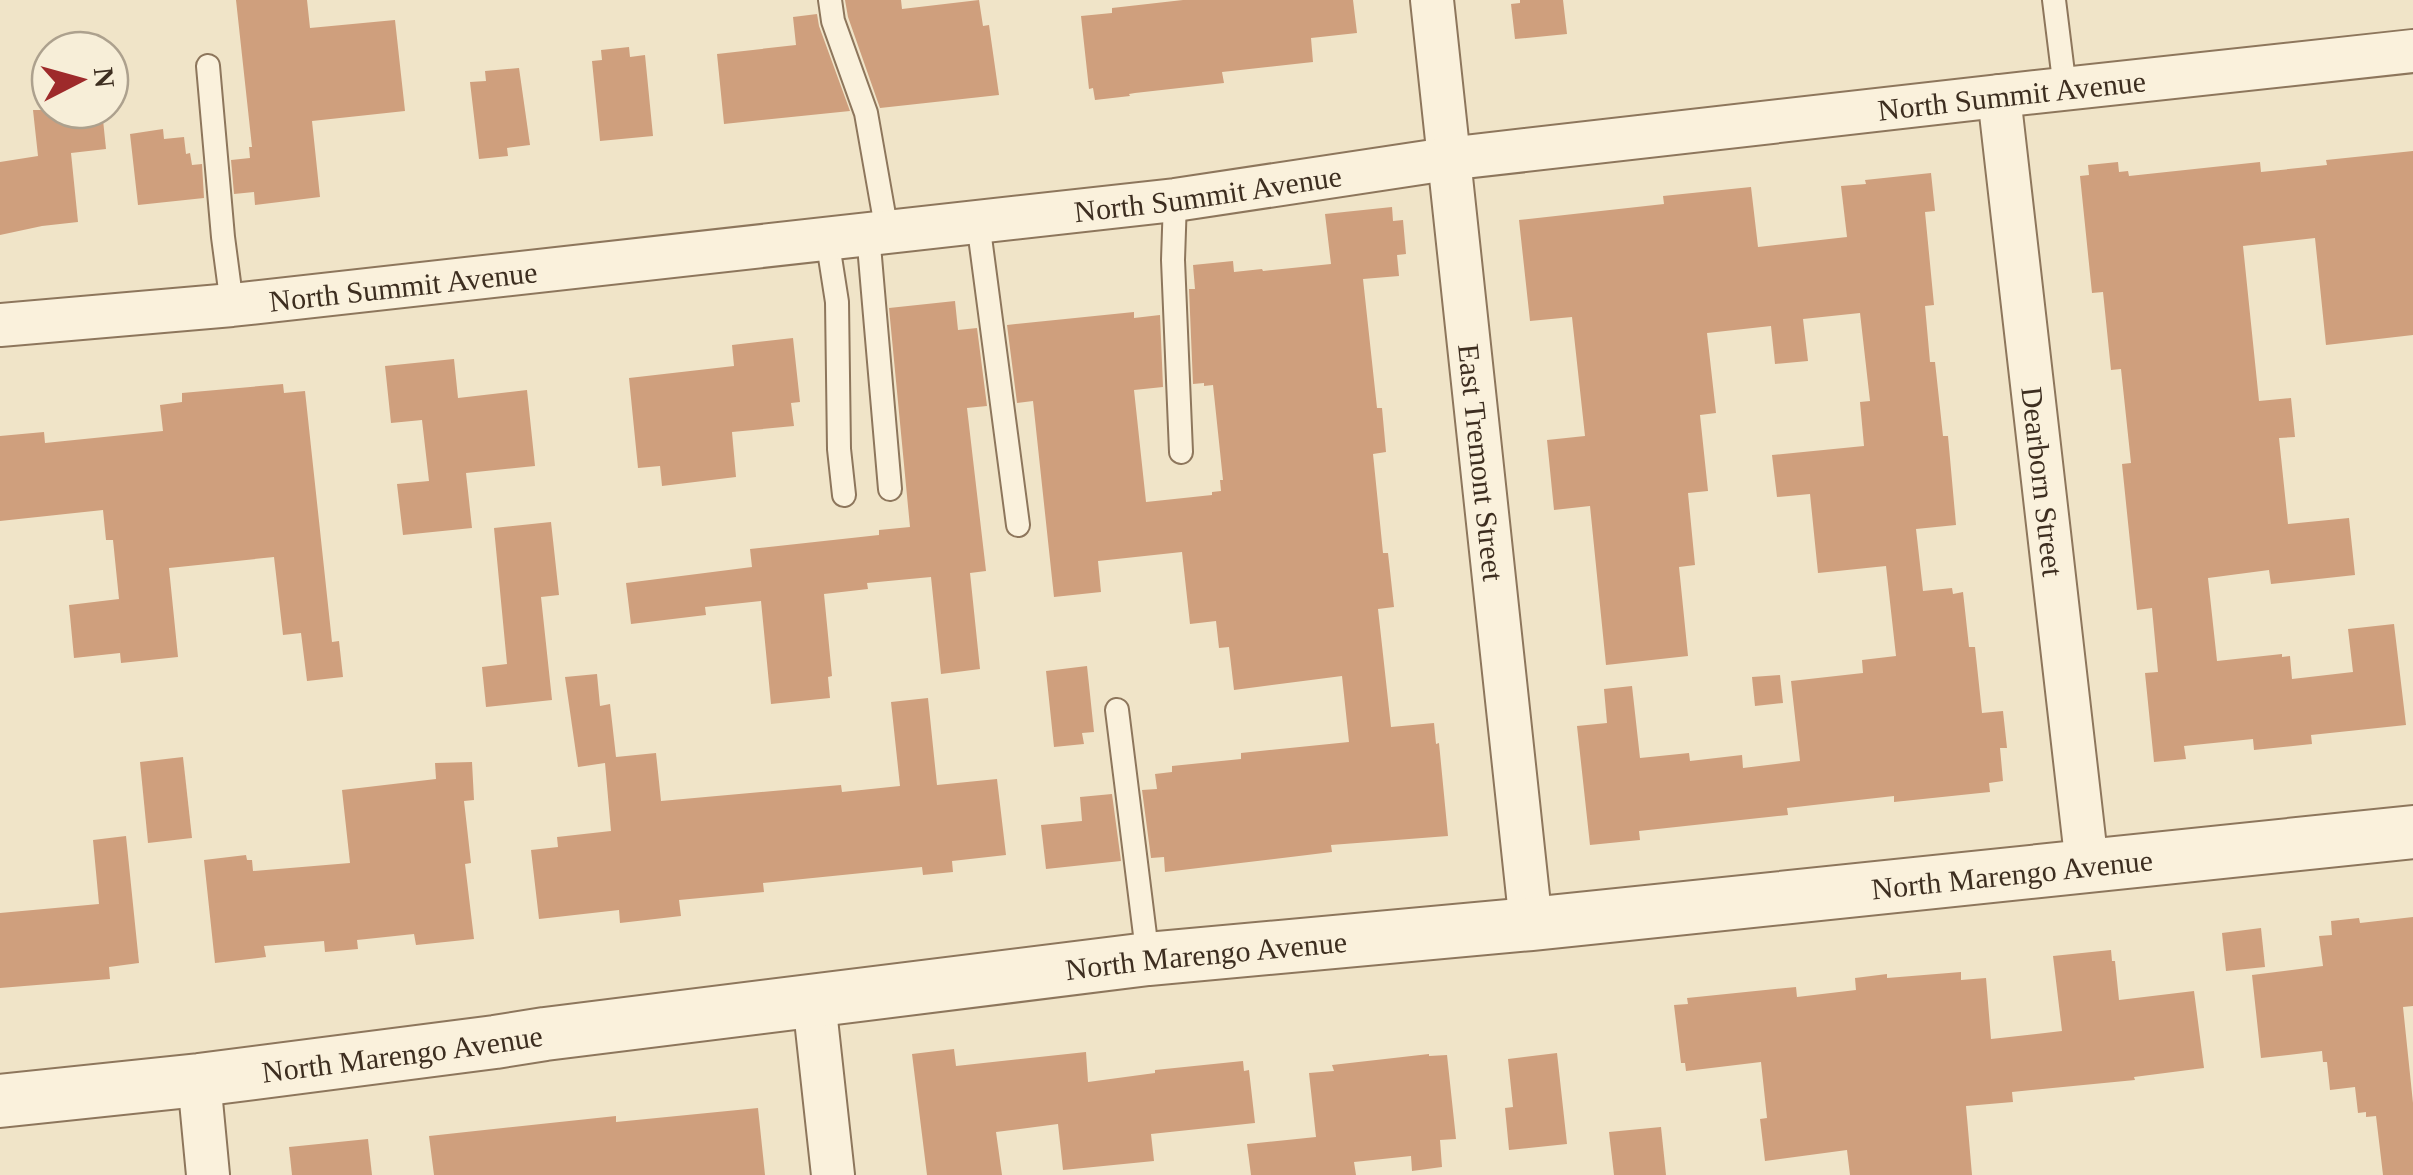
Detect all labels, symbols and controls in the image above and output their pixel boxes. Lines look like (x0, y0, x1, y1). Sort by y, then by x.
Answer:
north arrow (30, 30, 130, 130)
street label: North Summit Avenue (1876, 64, 2147, 126)
text: N (88, 66, 121, 89)
street label: North Summit Avenue (1072, 159, 1344, 228)
street label: North Summit Avenue (267, 255, 539, 317)
street label: East Tremont Street (1452, 342, 1511, 583)
street label: Dearborn Street (2016, 385, 2070, 579)
street label: North Marengo Avenue (1870, 843, 2154, 905)
street label: North Marengo Avenue (1063, 924, 1348, 986)
street label: North Marengo Avenue (260, 1018, 545, 1088)

